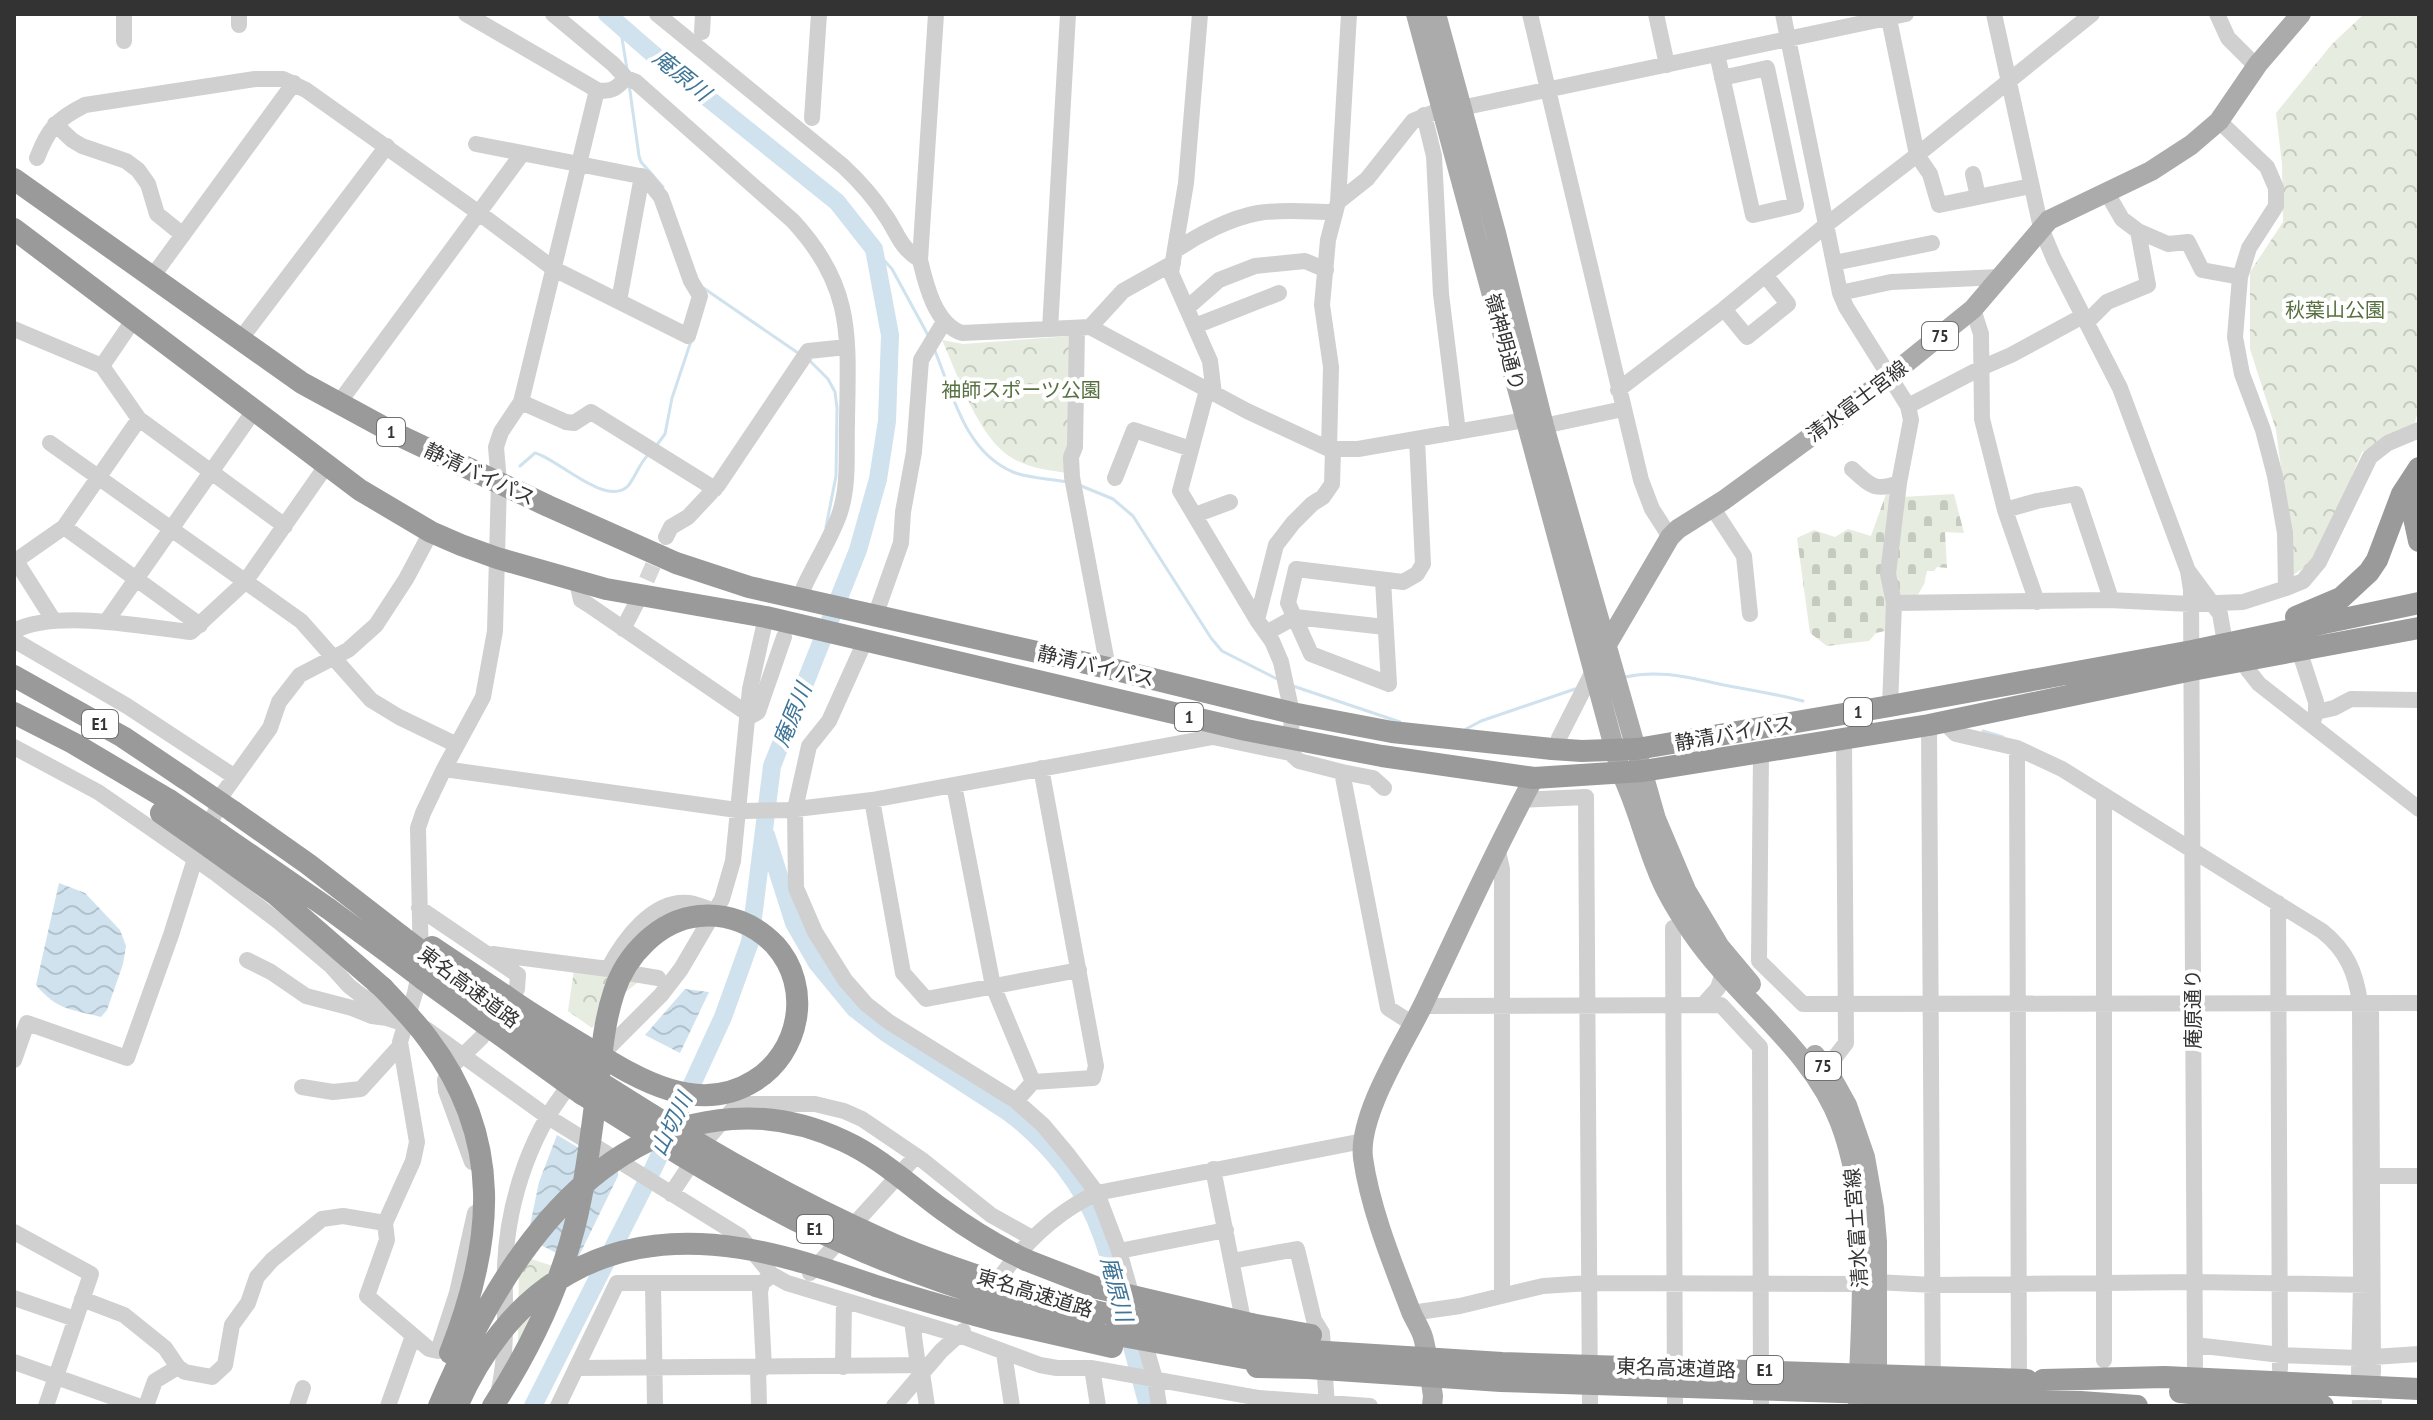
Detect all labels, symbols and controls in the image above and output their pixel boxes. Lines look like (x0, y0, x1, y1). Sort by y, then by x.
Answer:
water label: 庵原川 (648, 43, 718, 108)
street label: 嶺神明通り (1480, 290, 1530, 394)
park label: 秋葉山公園 (2285, 297, 2385, 323)
road number: 75 (1922, 322, 1958, 350)
street label: 清水富士宮線 (1801, 355, 1913, 447)
park label: 袖師スポーツ公園 (941, 377, 1101, 403)
road number: 1 (377, 418, 405, 446)
street label: 静清バイパス (420, 437, 540, 511)
street label: 静清バイパス (1035, 640, 1157, 692)
water label: 庵原川 (767, 677, 818, 751)
road number: 1 (1844, 698, 1872, 726)
road number: 1 (1175, 703, 1203, 731)
road number: E1 (82, 710, 118, 738)
street label: 静清バイパス (1673, 710, 1795, 756)
street label: 東名高速道路 (413, 941, 525, 1033)
street label: 庵原通り (2180, 969, 2206, 1049)
road number: 75 (1805, 1052, 1841, 1080)
water label: 山切川 (644, 1086, 699, 1160)
street label: 清水富士宮線 (1839, 1167, 1873, 1289)
road number: E1 (797, 1215, 833, 1243)
water label: 庵原川 (1095, 1253, 1140, 1326)
street label: 東名高速道路 (974, 1263, 1096, 1323)
street label: 東名高速道路 (1616, 1353, 1736, 1383)
road number: E1 (1747, 1356, 1783, 1384)

